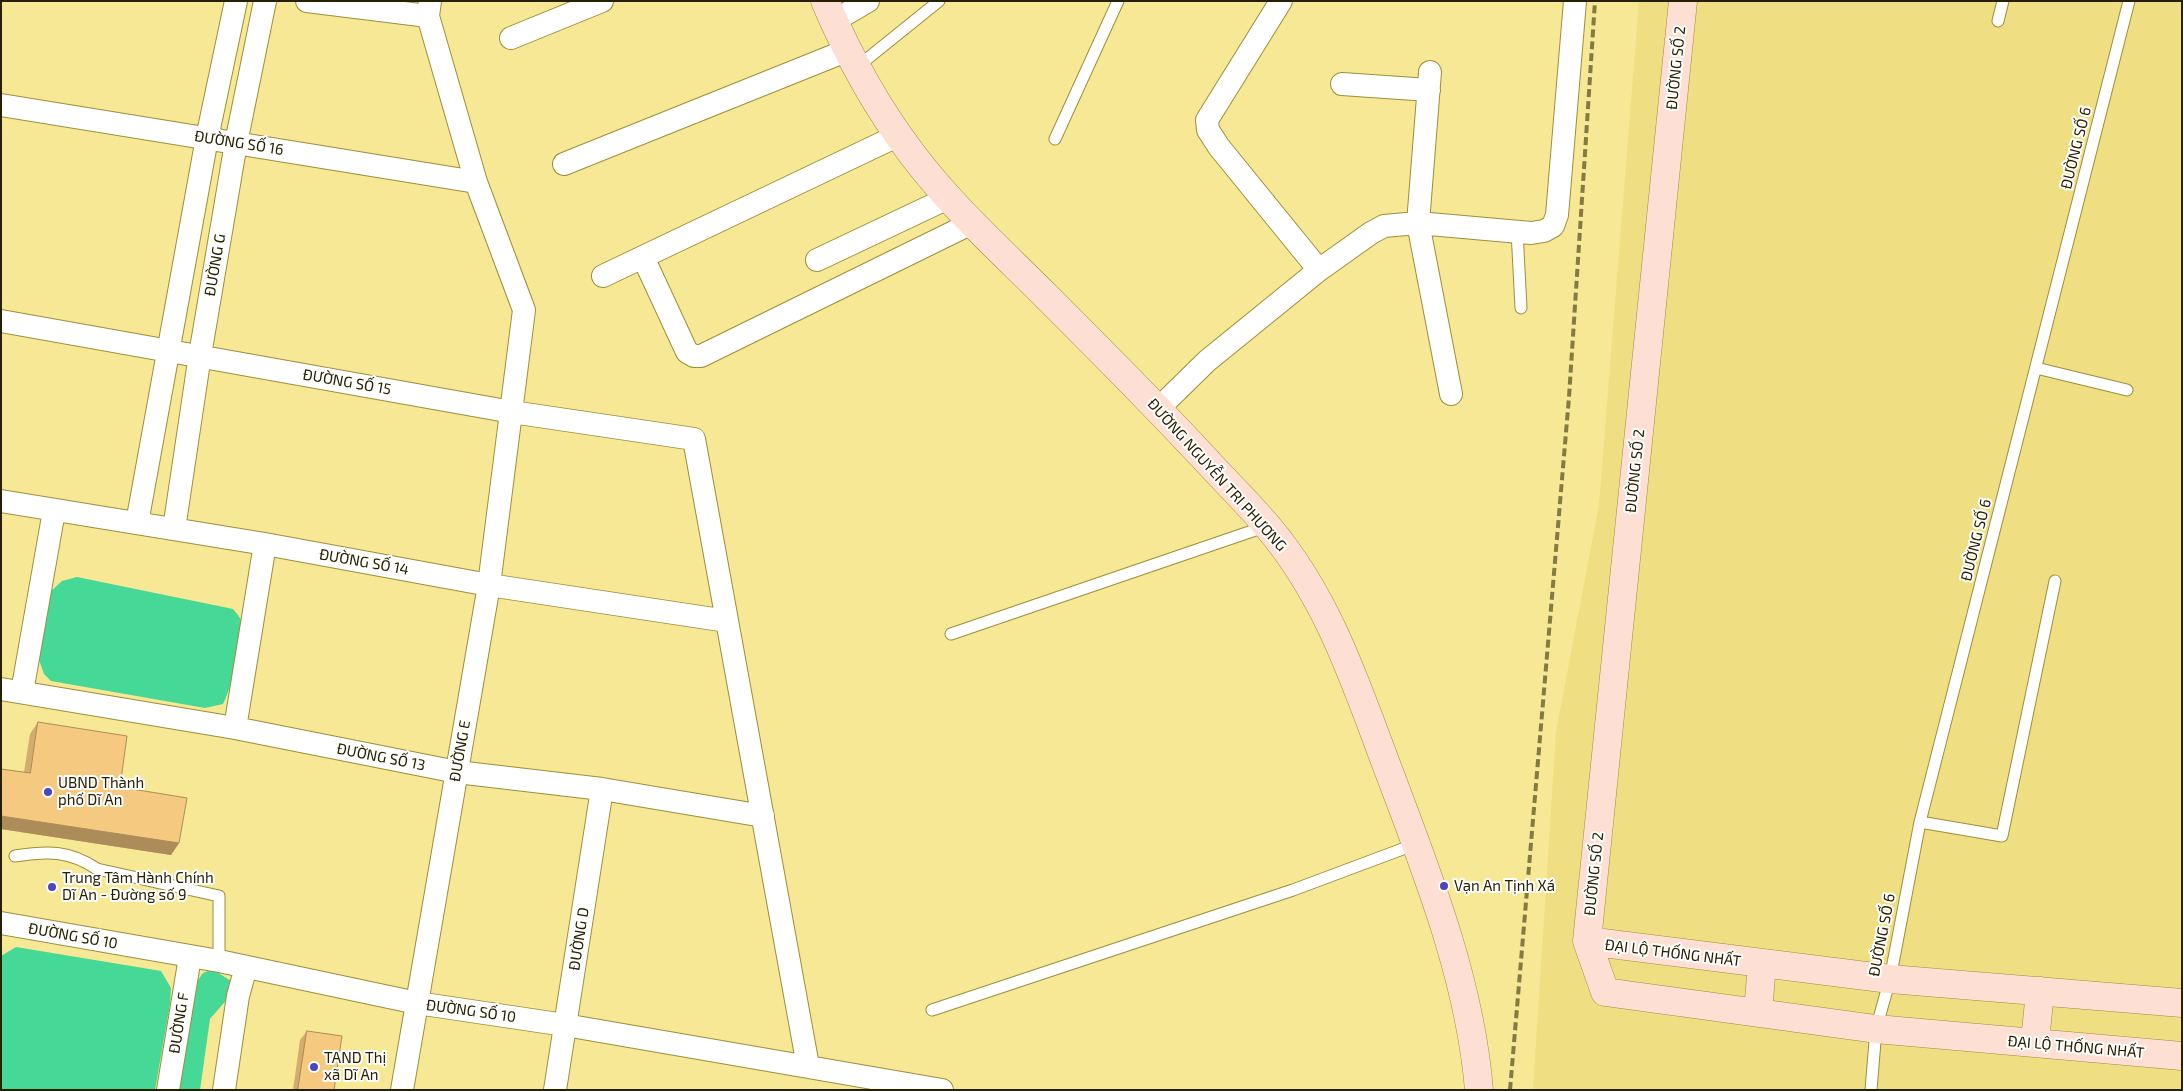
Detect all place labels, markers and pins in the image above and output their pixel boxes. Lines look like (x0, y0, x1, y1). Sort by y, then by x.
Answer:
place label: UBND Thành phố Dĩ An (58, 774, 144, 809)
marker: UBND Thành phố Dĩ An (42, 786, 54, 798)
place label: Trung Tâm Hành Chính Dĩ An - Đường số 9 (62, 869, 214, 904)
place label: Vạn An Tịnh Xá (1454, 877, 1555, 895)
marker: Vạn An Tịnh Xá (1438, 880, 1450, 892)
marker: Trung Tâm Hành Chính Dĩ An - Đường số 9 (46, 881, 58, 893)
place label: TAND Thị xã Dĩ An (324, 1049, 386, 1084)
marker: TAND Thị xã Dĩ An (308, 1061, 320, 1073)

